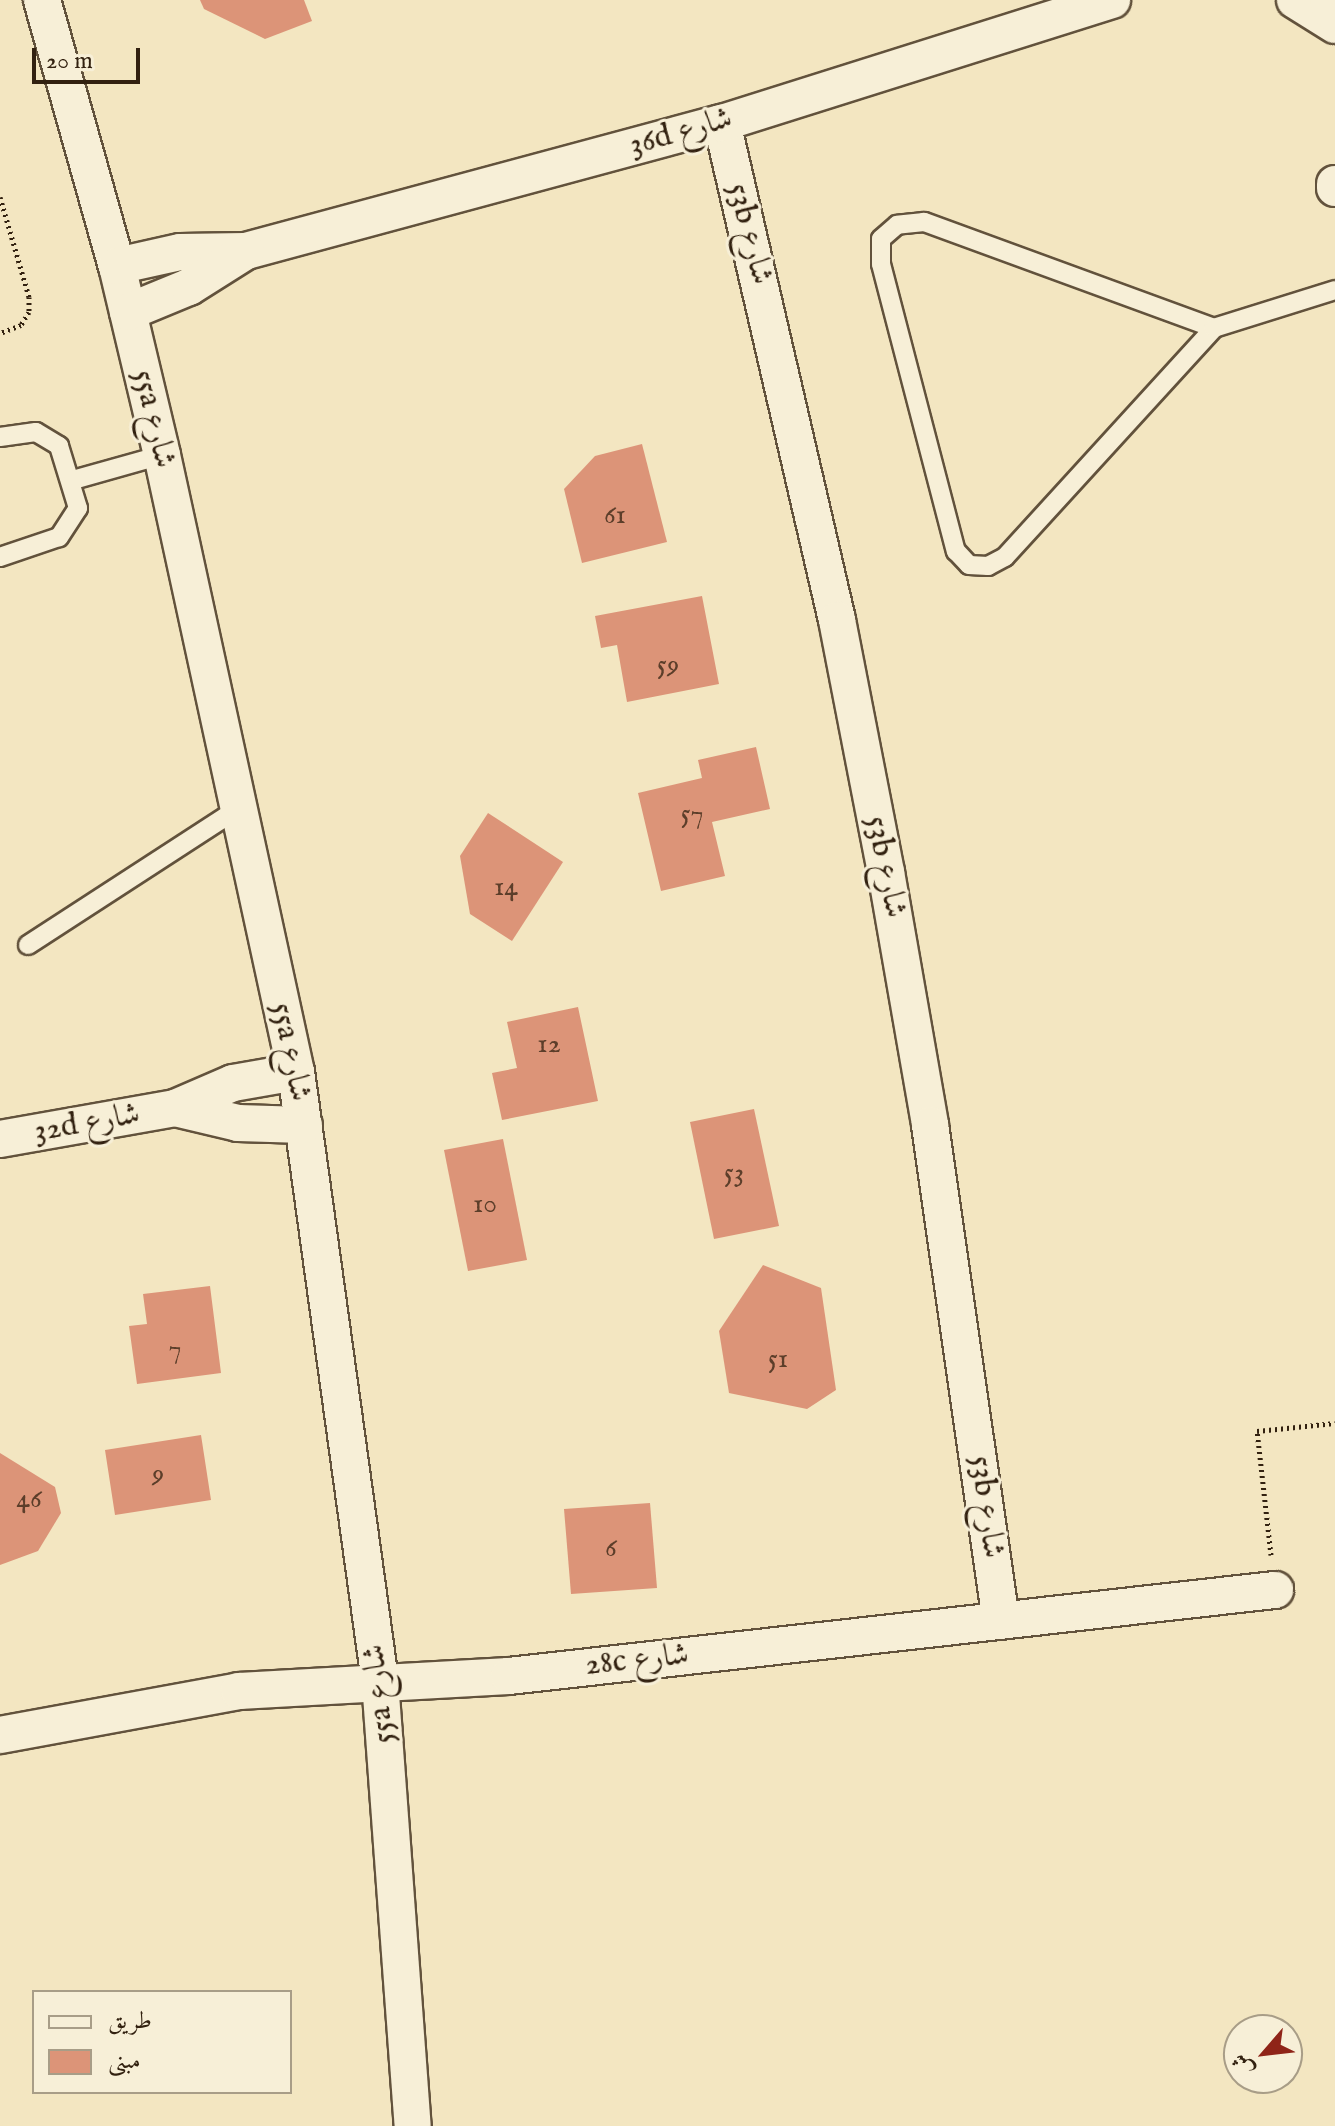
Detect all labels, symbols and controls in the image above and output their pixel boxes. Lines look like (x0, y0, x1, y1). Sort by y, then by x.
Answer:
scale bar (36, 32, 144, 82)
text: 20 m (46, 46, 93, 77)
street label: 36d شارع (625, 100, 737, 166)
street label: 53b شارع (718, 179, 780, 289)
street label: 55a شارع (123, 366, 183, 472)
house number: 61 (604, 499, 626, 533)
house number: 59 (657, 649, 679, 683)
house number: 57 (680, 798, 704, 832)
street label: 53b شارع (856, 813, 914, 921)
house number: 14 (494, 871, 518, 905)
street label: 55a شارع (262, 999, 318, 1105)
house number: 12 (537, 1028, 561, 1062)
street label: 32d شارع (31, 1096, 143, 1152)
house number: 53 (724, 1157, 744, 1191)
house number: 10 (473, 1188, 497, 1222)
house number: 7 (168, 1333, 182, 1367)
house number: 51 (768, 1343, 788, 1377)
street label: 53b شارع (961, 1453, 1011, 1561)
house number: 9 (152, 1458, 164, 1492)
house number: 46 (16, 1483, 42, 1517)
house number: 6 (605, 1532, 617, 1566)
street label: 28c شارع (583, 1636, 691, 1686)
street label: 55a شارع (356, 1642, 404, 1746)
legend (32, 1990, 292, 2094)
text: طريق (108, 2006, 152, 2037)
north arrow (1223, 2014, 1303, 2094)
text: مبنى (108, 2046, 141, 2077)
text: ش (1226, 2048, 1261, 2081)

